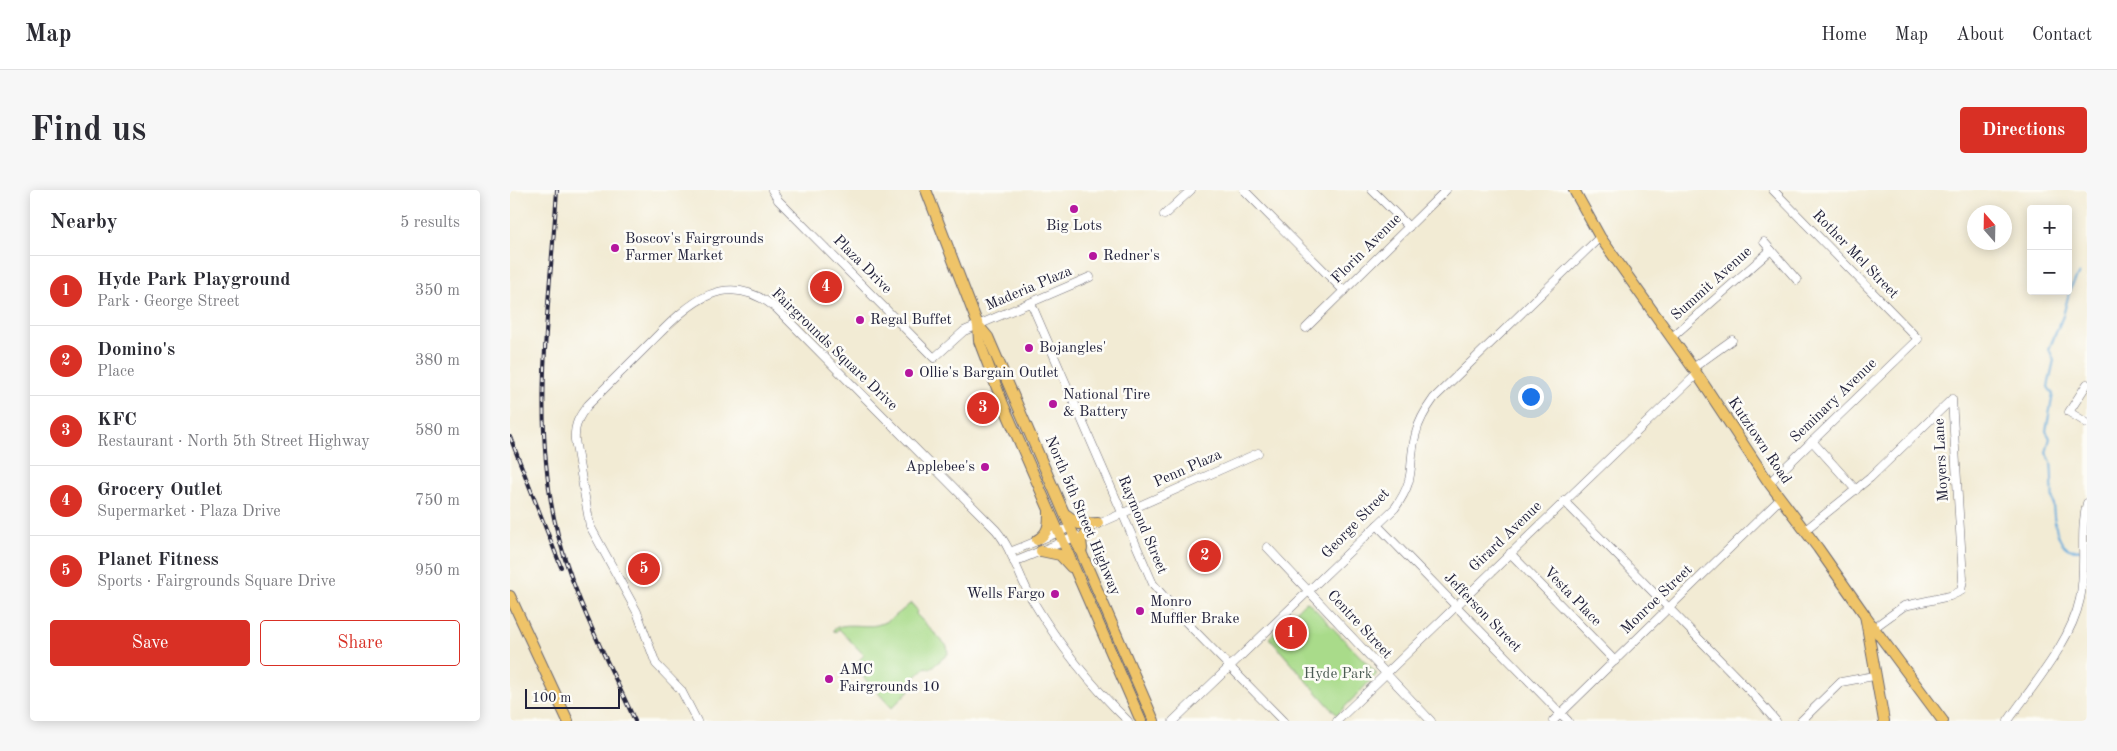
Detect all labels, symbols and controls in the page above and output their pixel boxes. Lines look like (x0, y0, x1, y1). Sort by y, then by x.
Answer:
text: Map (25, 23, 72, 47)
text: Home (1821, 26, 1867, 44)
text: Map (1895, 26, 1928, 44)
text: About (1956, 26, 2004, 44)
text: Contact (2032, 26, 2092, 44)
button: Directions (1960, 107, 2087, 153)
text: Find us (30, 113, 146, 148)
marker: Big Lots (1068, 203, 1080, 215)
north arrow (1967, 205, 2012, 250)
map controls (2027, 205, 2072, 295)
button: + (2027, 205, 2072, 250)
street label: Rother Mel Street (1809, 208, 1901, 302)
street label: Florin Avenue (1329, 211, 1405, 287)
text: Nearby (50, 212, 118, 233)
text: 5 results (400, 215, 460, 231)
place label: Big Lots (1046, 219, 1102, 234)
place label: Boscov's Fairgrounds Farmer Market (625, 232, 764, 264)
street label: Plaza Drive (830, 233, 894, 297)
marker: Boscov's Fairgrounds Farmer Market (609, 242, 621, 254)
street label: Summit Avenue (1669, 244, 1755, 324)
place label: Redner's (1103, 249, 1160, 264)
marker: Redner's (1087, 250, 1099, 262)
button: − (2027, 250, 2072, 295)
street label: Maderia Plaza (984, 264, 1075, 314)
pin: 4 (810, 268, 842, 306)
text: Hyde Park Playground (97, 271, 290, 290)
text: 1 (61, 283, 71, 299)
text: 350 m (415, 283, 460, 299)
street label: Fairgrounds Square Drive (768, 286, 900, 414)
text: Park · George Street (97, 294, 240, 310)
place label: Regal Buffet (870, 313, 952, 328)
marker: Regal Buffet (854, 314, 866, 326)
text: Domino's (97, 341, 175, 360)
place label: Bojangles' (1039, 341, 1106, 356)
marker: Bojangles' (1023, 342, 1035, 354)
text: 2 (61, 353, 71, 369)
text: 380 m (415, 353, 460, 369)
street label: Seminary Avenue (1788, 356, 1880, 446)
text: Place (97, 364, 134, 380)
place label: Ollie's Bargain Outlet (919, 366, 1059, 381)
marker: Ollie's Bargain Outlet (903, 367, 915, 379)
your location (1518, 384, 1544, 410)
place label: National Tire & Battery (1063, 388, 1150, 420)
pin: 3 (967, 389, 999, 427)
street label: Kutztown Road (1725, 395, 1794, 487)
marker: National Tire & Battery (1047, 398, 1059, 410)
text: KFC (97, 411, 137, 430)
street label: Moyers Lane (1932, 418, 1952, 502)
text: 3 (61, 423, 71, 439)
text: 580 m (415, 423, 460, 439)
text: Restaurant · North 5th Street Highway (97, 434, 370, 450)
street label: North 5th Street Highway (1042, 434, 1122, 598)
street label: Penn Plaza (1152, 447, 1225, 491)
place label: Applebee's (905, 460, 975, 475)
marker: Applebee's (979, 461, 991, 473)
street label: Raymond Street (1115, 474, 1169, 576)
text: Grocery Outlet (97, 481, 223, 500)
street label: George Street (1319, 486, 1393, 562)
text: 4 (61, 493, 71, 509)
text: 750 m (415, 493, 460, 509)
street label: Girard Avenue (1467, 499, 1545, 575)
text: Supermarket · Plaza Drive (97, 504, 281, 520)
pin: 2 (1189, 537, 1221, 575)
pin: 5 (628, 550, 660, 588)
text: Planet Fitness (97, 551, 219, 570)
street label: Monroe Street (1618, 562, 1696, 638)
text: 5 (61, 563, 71, 579)
text: 950 m (415, 563, 460, 579)
street label: Vesta Place (1540, 565, 1604, 629)
street label: Jefferson Street (1440, 570, 1524, 656)
text: Sports · Fairgrounds Square Drive (97, 574, 336, 590)
place label: Wells Fargo (966, 587, 1045, 602)
marker: Wells Fargo (1049, 588, 1061, 600)
street label: Centre Street (1324, 588, 1394, 662)
place label: Monro Muffler Brake (1150, 595, 1239, 627)
marker: Monro Muffler Brake (1134, 605, 1146, 617)
pin: 1 (1275, 614, 1307, 652)
button: Save (50, 620, 250, 666)
button: Share (260, 620, 460, 666)
place label: AMC Fairgrounds 10 (839, 663, 940, 695)
park label: Hyde Park (1304, 667, 1373, 682)
marker: AMC Fairgrounds 10 (823, 673, 835, 685)
scale bar (525, 686, 620, 709)
text: 100 m (532, 691, 571, 705)

